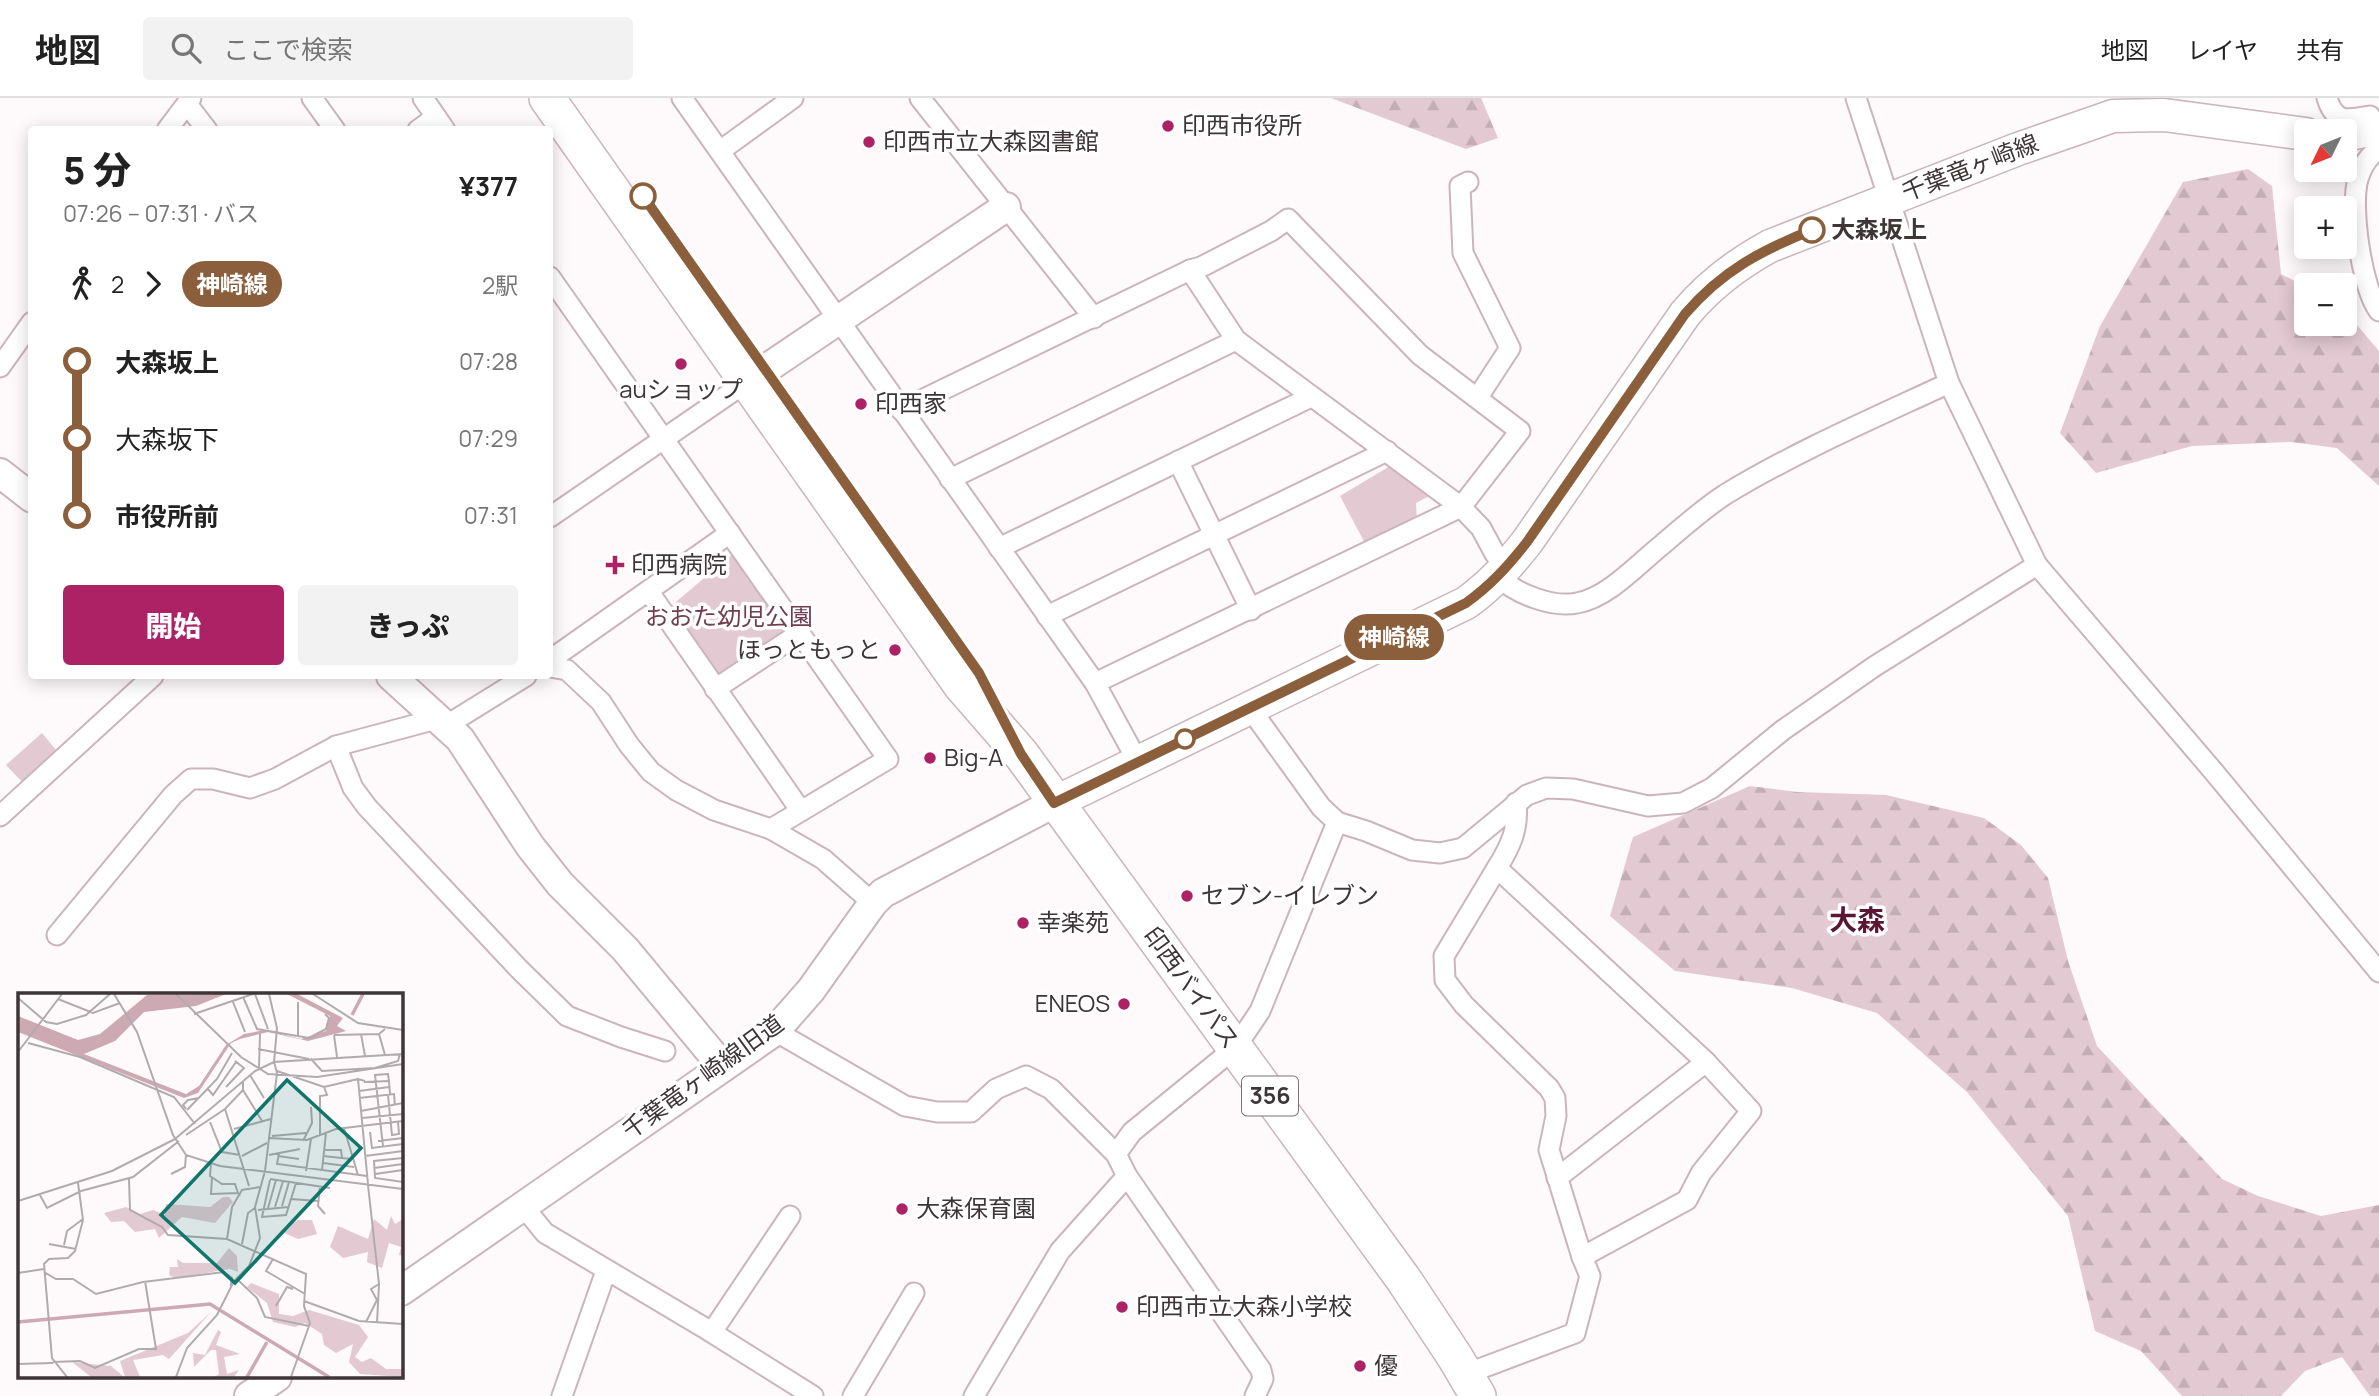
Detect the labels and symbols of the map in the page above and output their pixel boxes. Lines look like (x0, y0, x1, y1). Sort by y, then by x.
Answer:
place label: 印西市役所 (1182, 108, 1302, 141)
marker: 印西市役所 (1160, 118, 1176, 134)
north arrow (2294, 119, 2357, 182)
place label: 印西市立大森図書館 (883, 124, 1099, 157)
street label: 千葉竜ヶ崎線 (1896, 125, 2043, 208)
marker: 印西市立大森図書館 (861, 134, 877, 150)
unlabelled marker (630, 183, 656, 209)
place label: 大森坂上 (1831, 212, 1927, 245)
marker: 大森坂上 (1799, 217, 1825, 243)
marker: auショップ (673, 356, 689, 372)
place label: auショップ (619, 372, 743, 405)
place label: 印西家 (875, 386, 947, 419)
marker: 印西家 (853, 396, 869, 412)
place label: 印西病院 (631, 547, 727, 580)
marker: 印西病院 (605, 555, 625, 575)
park label: おおた幼児公園 (645, 599, 813, 632)
line badge: 神崎線 (1354, 614, 1434, 660)
place label: ほっともっと (737, 632, 881, 665)
marker: ほっともっと (887, 642, 903, 658)
unlabelled marker (1175, 729, 1195, 749)
place label: Big-A (944, 740, 1003, 773)
marker: Big-A (922, 750, 938, 766)
place label: セブン-イレブン (1201, 878, 1379, 911)
marker: セブン-イレブン (1179, 888, 1195, 904)
district label: 大森 (1829, 900, 1885, 938)
place label: 幸楽苑 (1037, 905, 1109, 938)
marker: 幸楽苑 (1015, 915, 1031, 931)
street label: 印西バイパス (1137, 919, 1248, 1055)
place label: ENEOS (1035, 986, 1110, 1019)
inset map (18, 993, 402, 1378)
marker: ENEOS (1116, 996, 1132, 1012)
street label: 千葉竜ヶ崎線旧道 (615, 1006, 789, 1146)
road number: 356 (1242, 1077, 1298, 1116)
place label: 大森保育園 (916, 1191, 1036, 1224)
marker: 大森保育園 (894, 1201, 910, 1217)
place label: 印西市立大森小学校 (1136, 1289, 1352, 1322)
marker: 印西市立大森小学校 (1114, 1299, 1130, 1315)
place label: 優 (1374, 1348, 1398, 1381)
marker: 優 (1352, 1358, 1368, 1374)

